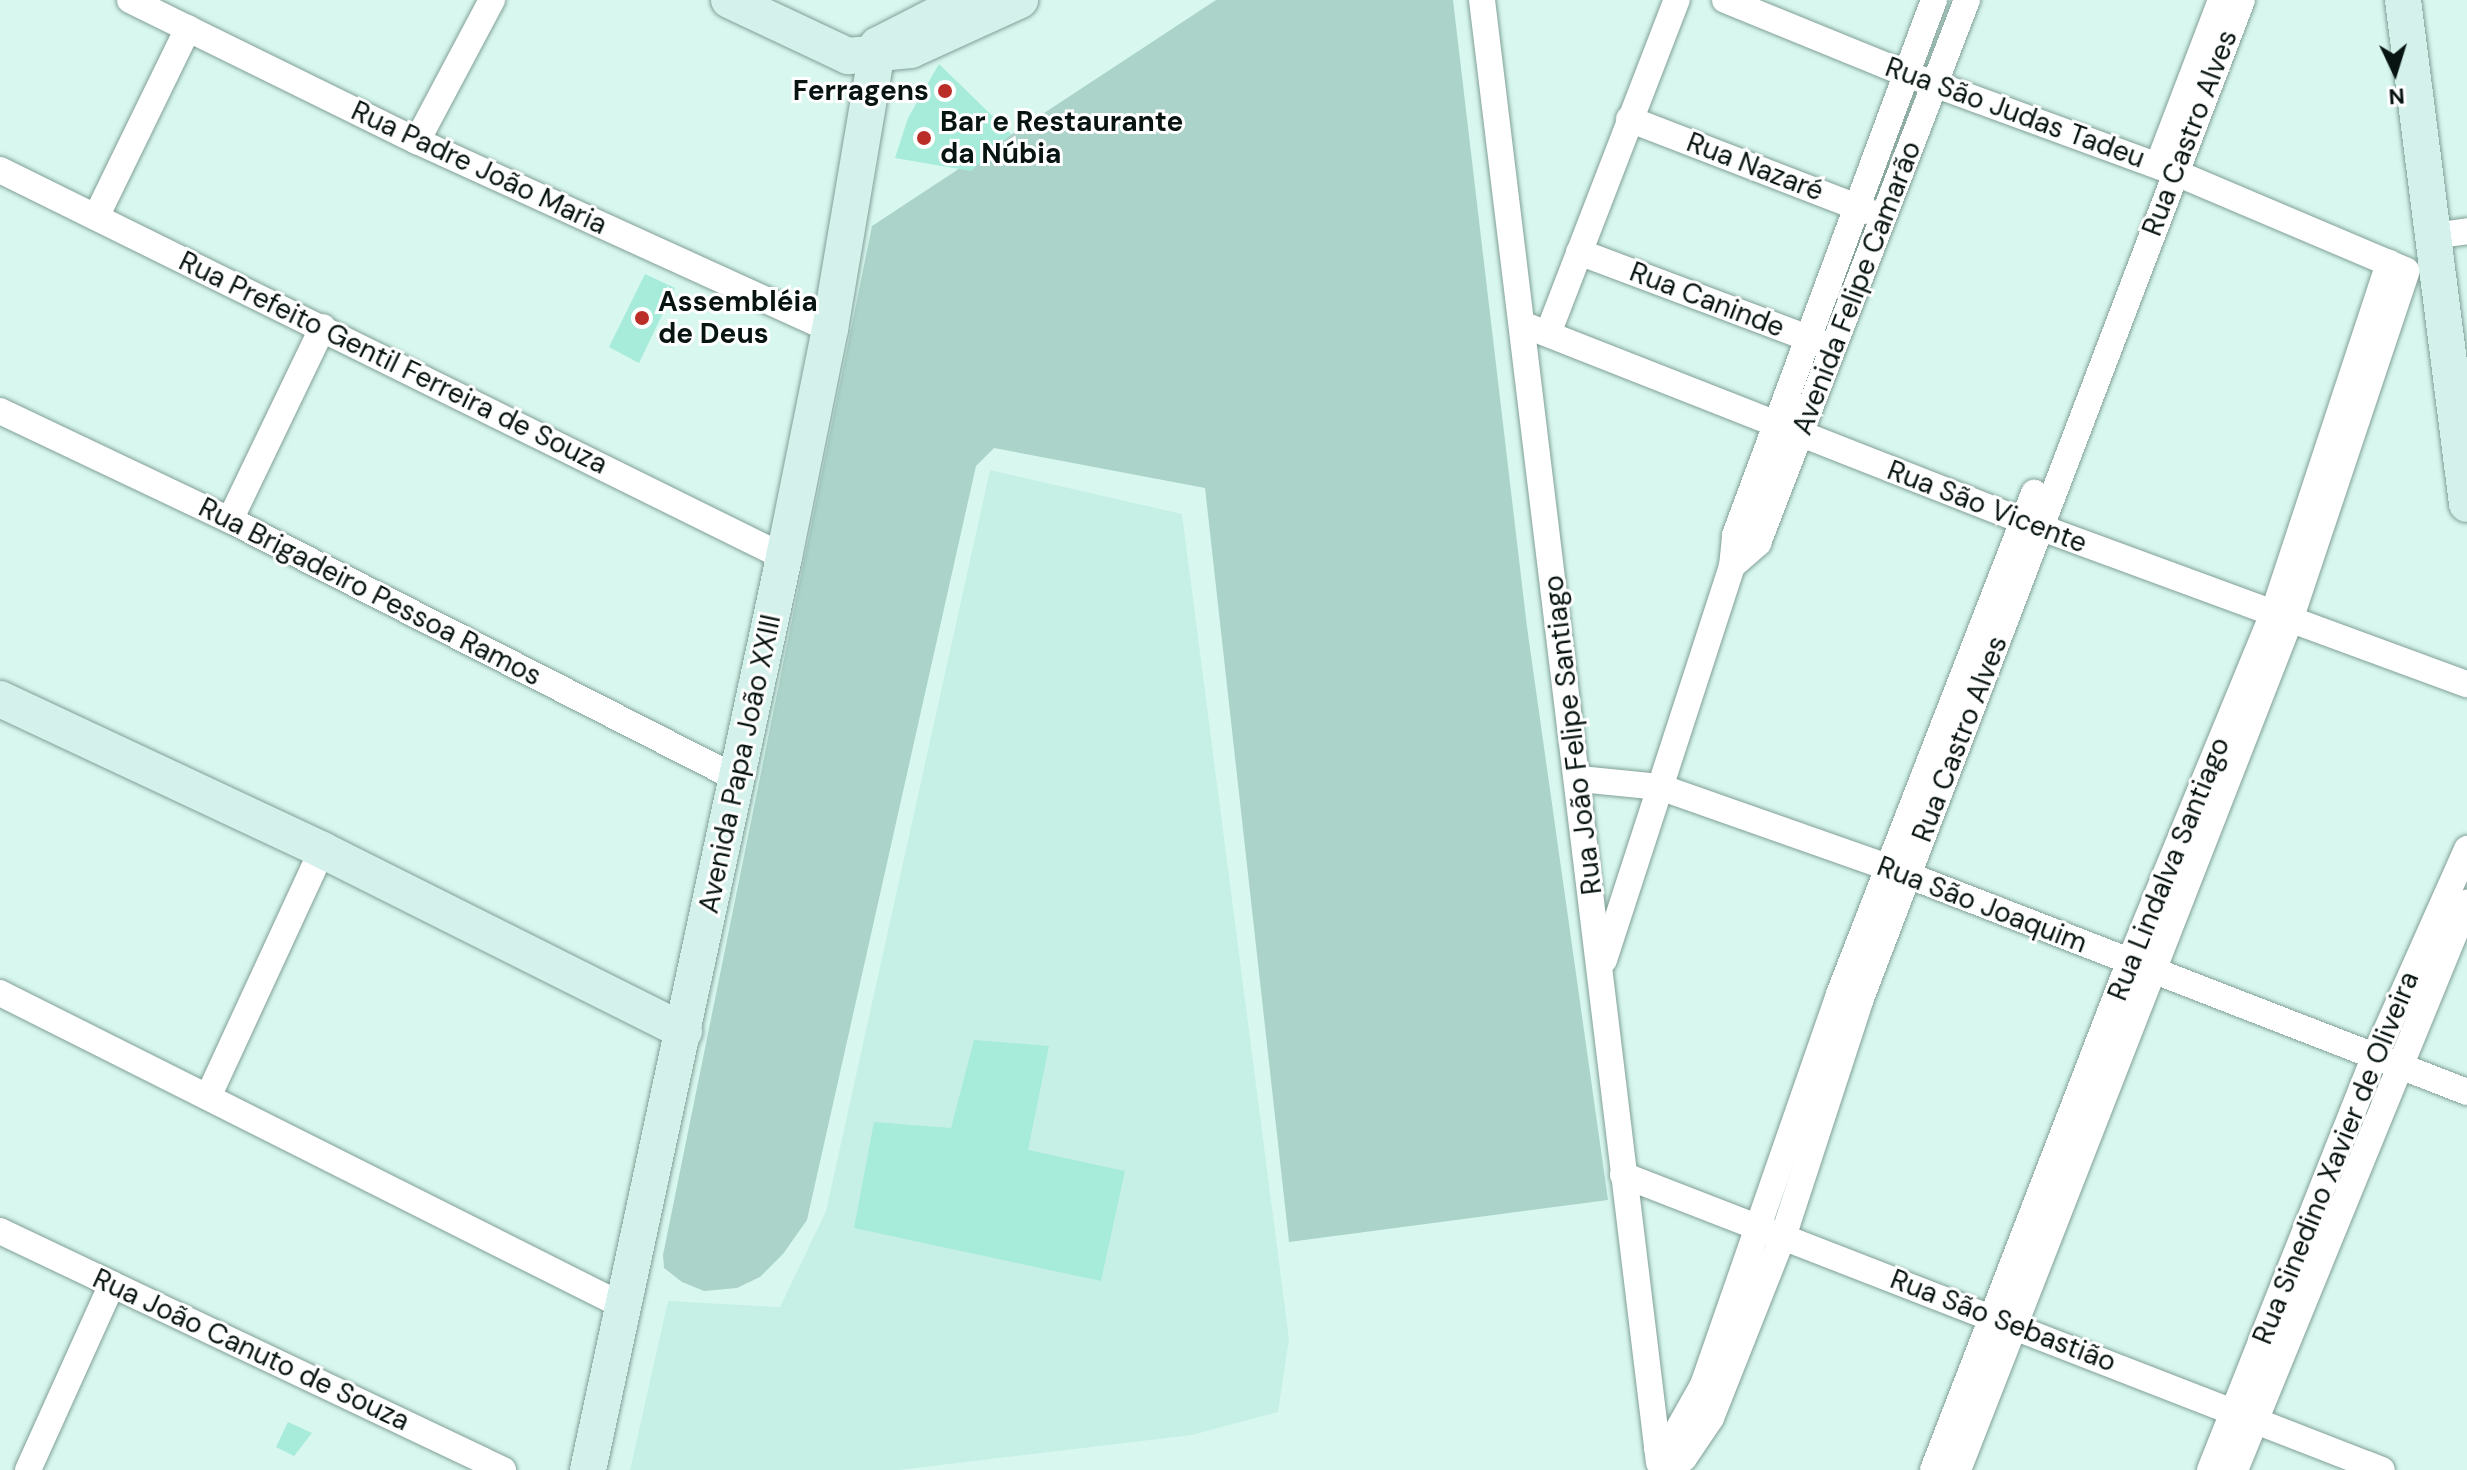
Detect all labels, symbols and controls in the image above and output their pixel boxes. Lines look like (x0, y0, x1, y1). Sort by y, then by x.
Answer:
street label: Rua Castro Alves (2135, 25, 2245, 241)
north arrow (2355, 32, 2435, 112)
street label: Rua São Judas Tadeu (1881, 50, 2149, 176)
place label: Ferragens (793, 74, 929, 108)
text: N (2388, 81, 2406, 111)
marker: Ferragens (936, 82, 954, 100)
street label: Rua Padre João Maria (346, 94, 612, 242)
place label: Bar e Restaurante da Núbia (940, 105, 1183, 171)
street label: Rua Nazaré (1682, 126, 1828, 208)
marker: Bar e Restaurante da Núbia (915, 129, 933, 147)
street label: Avenida Felipe Camarão (1785, 136, 1929, 440)
street label: Rua Prefeito Gentil Ferreira de Souza (173, 244, 613, 482)
street label: Rua Caninde (1625, 255, 1789, 345)
place label: Assembléia de Deus (658, 285, 818, 351)
marker: Assembléia de Deus (633, 309, 651, 327)
street label: Rua São Vicente (1883, 454, 2091, 560)
street label: Rua Brigadeiro Pessoa Ramos (193, 491, 547, 693)
street label: Rua João Felipe Santiago (1537, 573, 1609, 897)
street label: Avenida Papa João XXIII (692, 612, 788, 916)
street label: Rua Castro Alves (1905, 631, 2015, 847)
street label: Rua Lindalva Santiago (2101, 733, 2237, 1005)
street label: Rua São Joaquim (1872, 850, 2092, 960)
street label: Rua Sinedino Xavier de Oliveira (2246, 967, 2426, 1349)
street label: Rua João Canuto de Souza (87, 1262, 415, 1438)
street label: Rua São Sebastião (1886, 1263, 2120, 1379)

